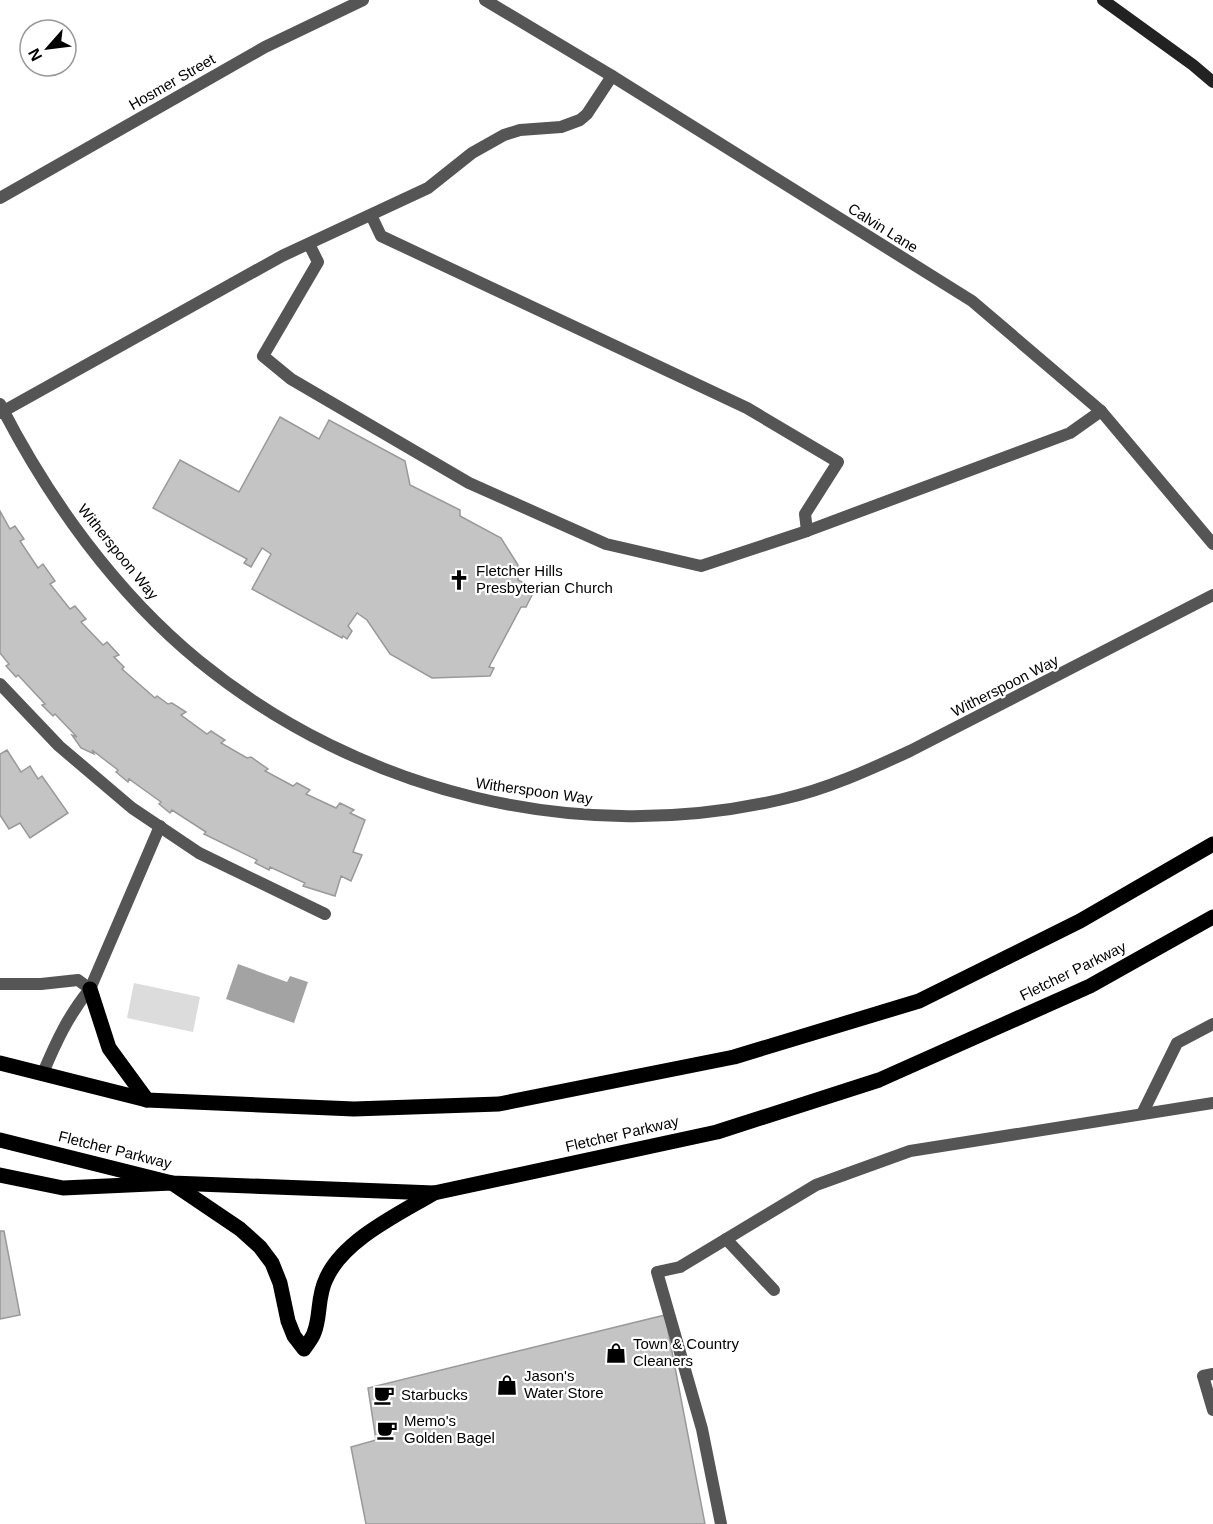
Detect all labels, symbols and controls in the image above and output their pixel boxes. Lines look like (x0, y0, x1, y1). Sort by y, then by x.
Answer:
north arrow (18, 18, 78, 78)
text: N (25, 46, 45, 64)
street label: Hosmer Street (126, 50, 219, 113)
street label: Calvin Lane (845, 199, 921, 256)
street label: Witherspoon Way (75, 501, 162, 603)
place label: Fletcher Hills Presbyterian Church (476, 562, 613, 596)
church icon: Fletcher Hills Presbyterian Church (447, 568, 471, 592)
street label: Witherspoon Way (948, 651, 1062, 720)
street label: Witherspoon Way (475, 774, 594, 807)
street label: Fletcher Parkway (1017, 937, 1129, 1004)
street label: Fletcher Parkway (564, 1112, 681, 1155)
street label: Fletcher Parkway (57, 1127, 174, 1172)
place label: Town & Country Cleaners (633, 1335, 739, 1369)
shop icon: Town & Country Cleaners (604, 1341, 628, 1365)
place label: Jason's Water Store (524, 1367, 603, 1401)
shop icon: Jason's Water Store (495, 1373, 519, 1397)
cafe icon: Starbucks (372, 1383, 396, 1407)
place label: Starbucks (401, 1386, 468, 1403)
place label: Memo's Golden Bagel (404, 1412, 495, 1446)
cafe icon: Memo's Golden Bagel (375, 1418, 399, 1442)

